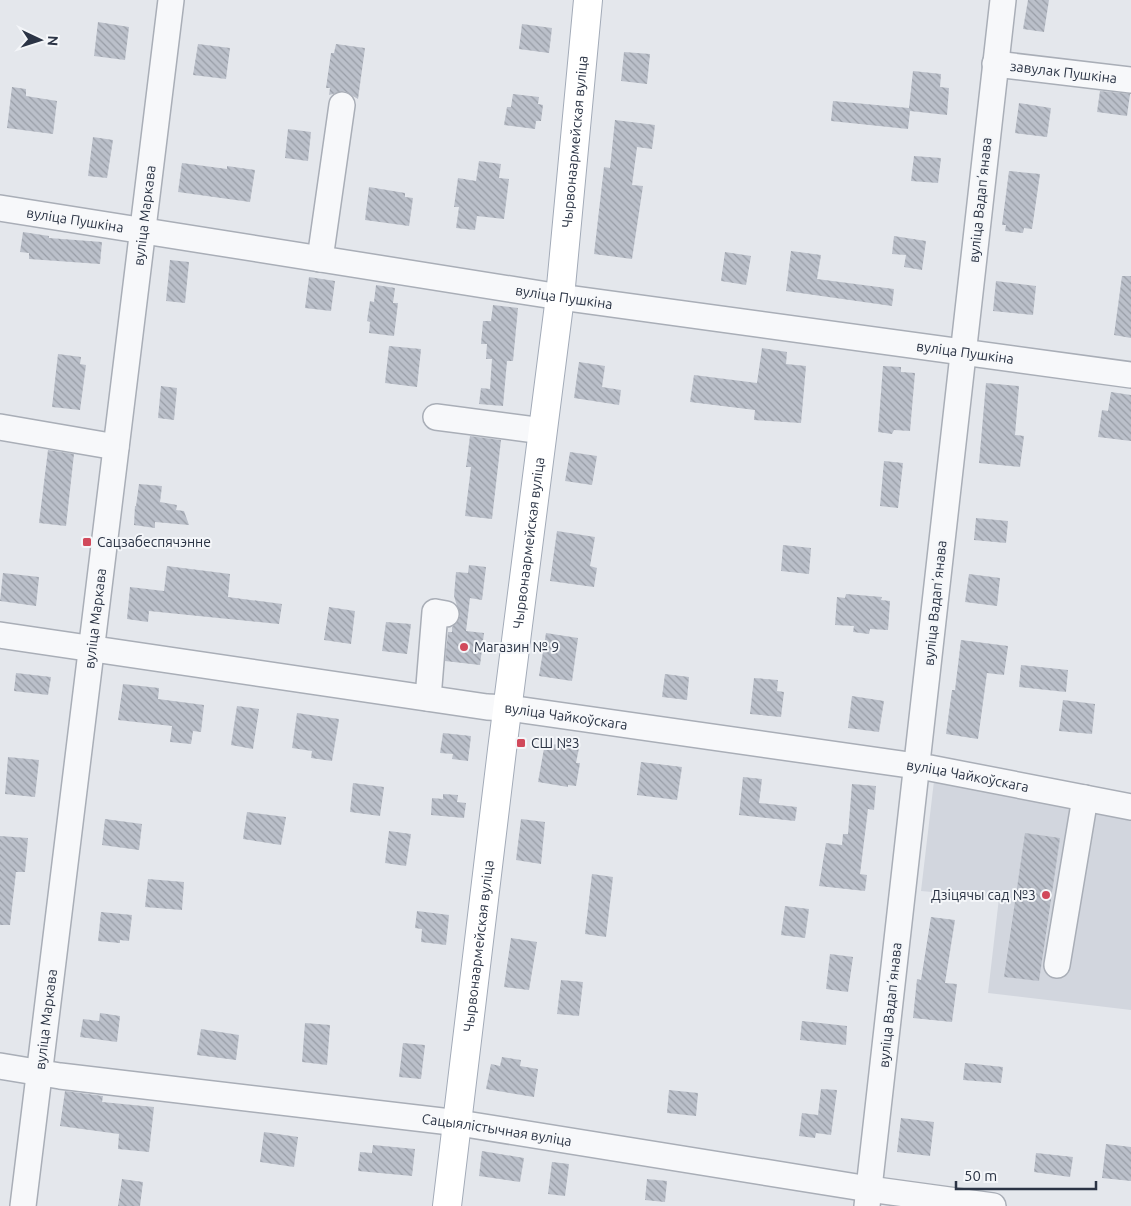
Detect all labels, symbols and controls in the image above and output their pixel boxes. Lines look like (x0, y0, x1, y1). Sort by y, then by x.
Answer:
north arrow (15, 15, 65, 65)
text: N (45, 35, 61, 47)
street label: Чырвонаармейская вуліца (559, 55, 591, 229)
street label: завулак Пушкіна (1009, 58, 1118, 86)
street label: вуліца Вадапʼянава (965, 136, 995, 264)
street label: вуліца Маркава (130, 164, 159, 267)
street label: вуліца Пушкіна (25, 204, 125, 236)
street label: вуліца Пушкіна (514, 282, 614, 312)
street label: вуліца Пушкіна (915, 338, 1015, 367)
street label: Чырвонаармейская вуліца (510, 456, 547, 630)
place label: Сацзабеспячэнне (97, 534, 211, 550)
marker: Сацзабеспячэнне (81, 536, 93, 548)
street label: вуліца Вадапʼянава (920, 539, 950, 667)
street label: вуліца Маркава (81, 567, 109, 670)
place label: Магазин № 9 (474, 639, 559, 655)
marker: Магазин № 9 (458, 641, 470, 653)
street label: вуліца Чайкоўскага (504, 700, 629, 733)
place label: СШ №3 (531, 735, 580, 751)
marker: СШ №3 (515, 737, 527, 749)
street label: вуліца Чайкоўскага (905, 757, 1030, 795)
street label: Чырвонаармейская вуліца (460, 859, 497, 1033)
place label: Дзіцячы сад №3 (931, 887, 1036, 903)
marker: Дзіцячы сад №3 (1040, 889, 1052, 901)
street label: вуліца Вадапʼянава (875, 941, 905, 1069)
street label: вуліца Маркава (32, 968, 60, 1071)
street label: Сацыялістычная вуліца (421, 1111, 573, 1149)
scale bar (956, 1158, 1096, 1190)
text: 50 m (964, 1167, 997, 1184)

